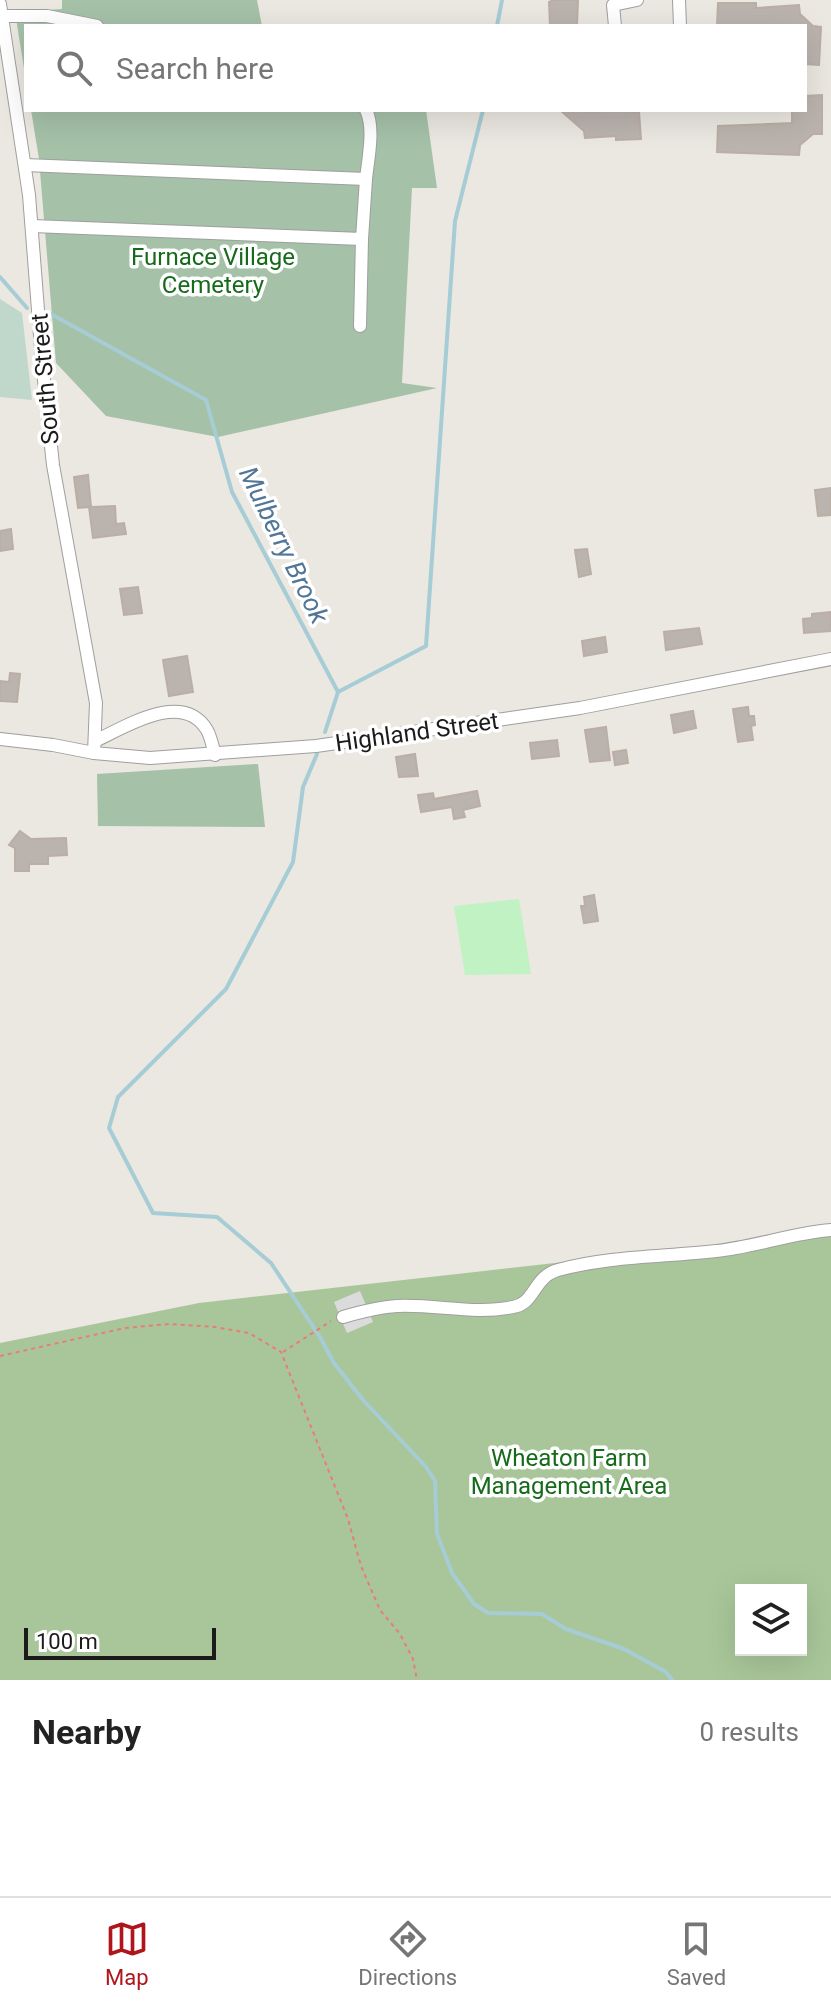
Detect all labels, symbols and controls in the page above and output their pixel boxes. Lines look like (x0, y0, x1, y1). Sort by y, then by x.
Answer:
search box (24, 24, 807, 112)
icon: search (52, 46, 96, 90)
text: Search here (116, 51, 274, 86)
park label: Furnace Village Cemetery (131, 243, 295, 299)
street label: South Street (25, 312, 65, 446)
water label: Mulberry Brook (233, 462, 335, 629)
street label: Highland Street (334, 707, 501, 757)
park label: Wheaton Farm Management Area (471, 1444, 667, 1500)
map controls (735, 1584, 807, 1656)
button: layers (735, 1584, 807, 1656)
scale bar (24, 1624, 216, 1660)
text: 100 m (36, 1629, 98, 1654)
text: Nearby (32, 1712, 141, 1752)
text: 0 results (700, 1717, 799, 1747)
tab: Map (105, 1917, 149, 1990)
tab: Directions (358, 1917, 457, 1990)
tab: Saved (667, 1917, 726, 1990)

